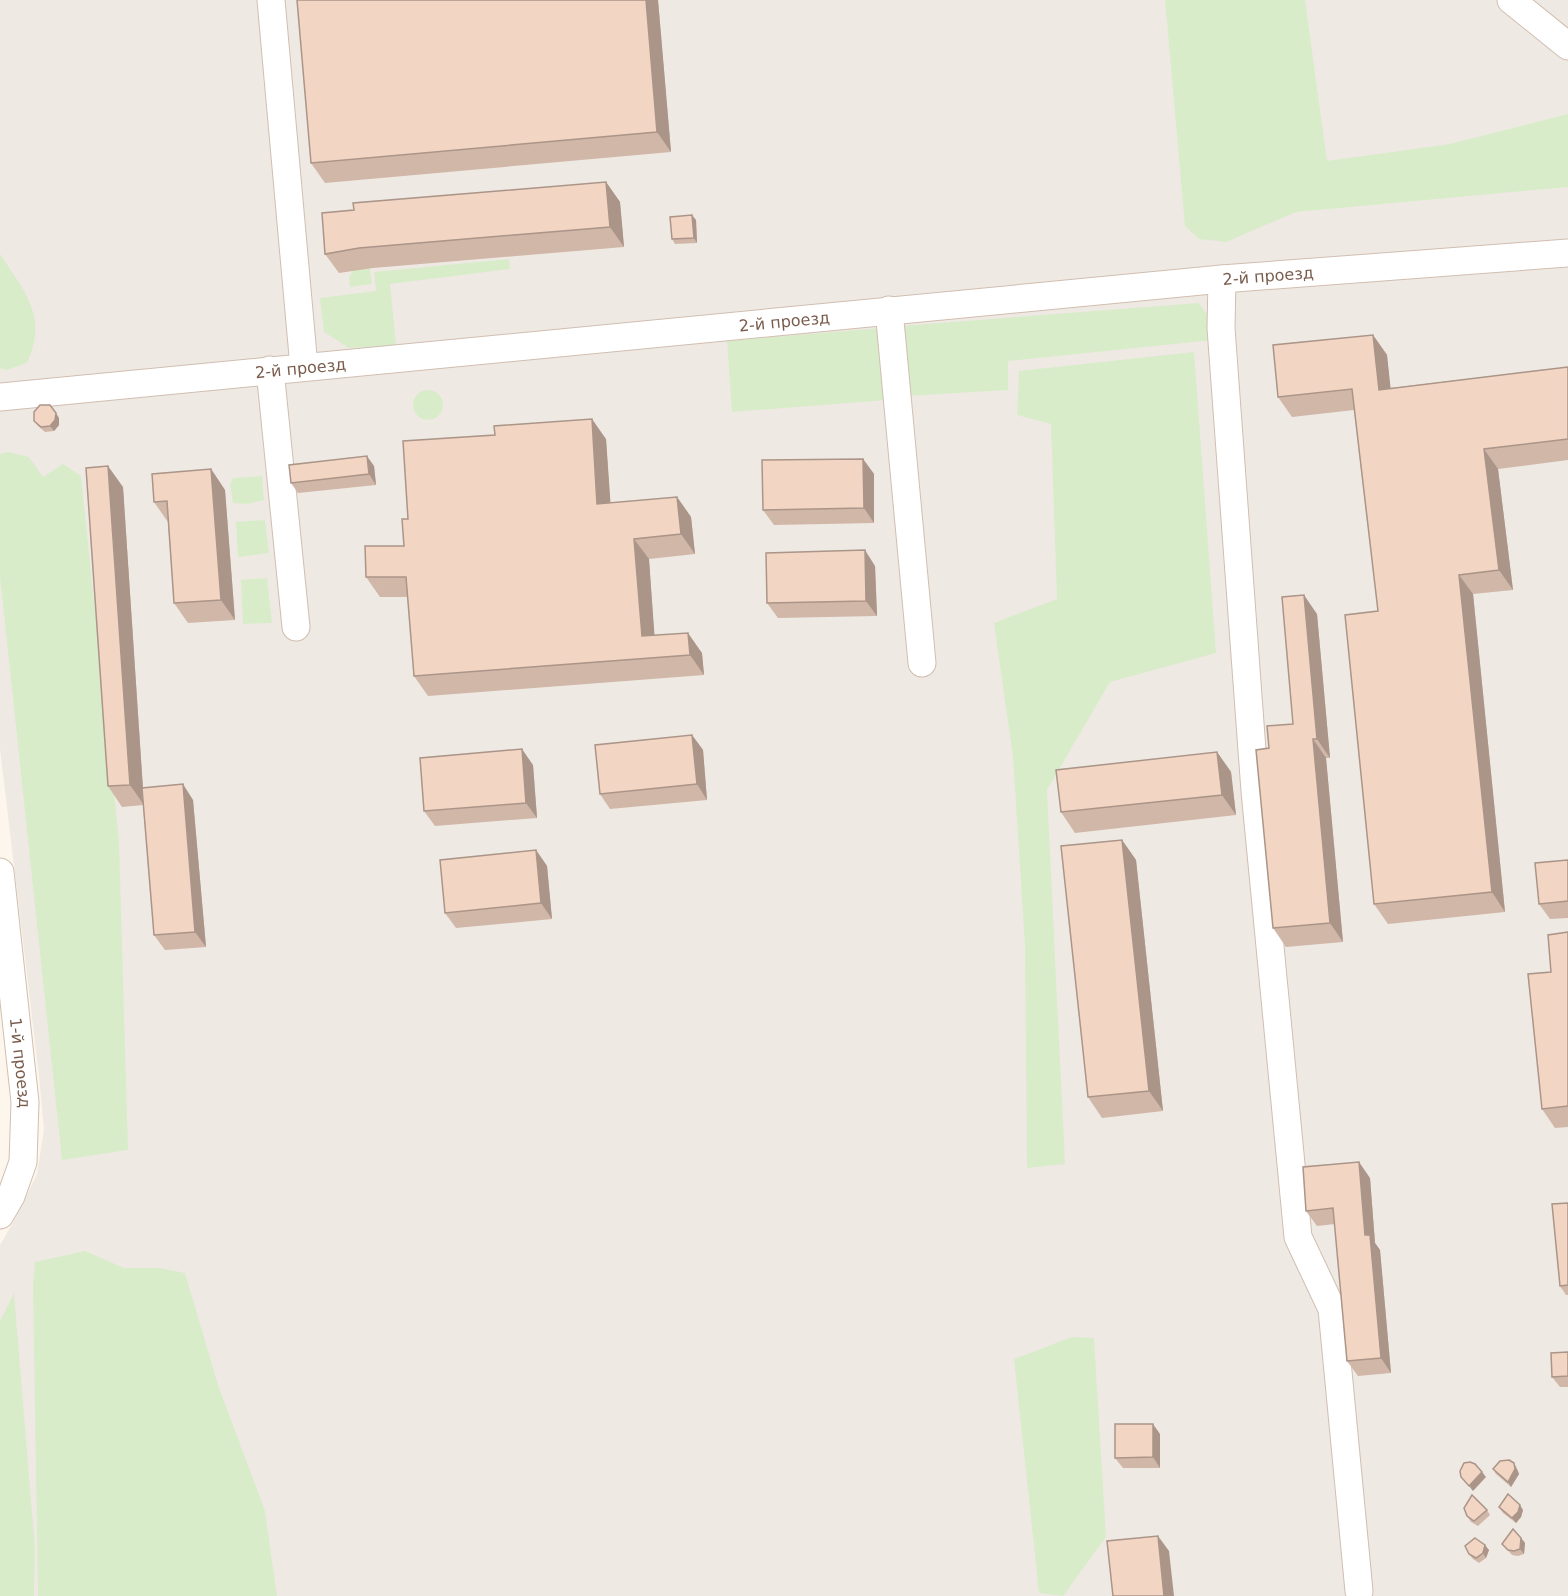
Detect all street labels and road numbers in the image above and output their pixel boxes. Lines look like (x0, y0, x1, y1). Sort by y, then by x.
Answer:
street label: 2-й проезд (1222, 263, 1314, 289)
street label: 2-й проезд (738, 308, 831, 336)
street label: 2-й проезд (254, 355, 347, 382)
street label: 1-й проезд (6, 1017, 34, 1109)

